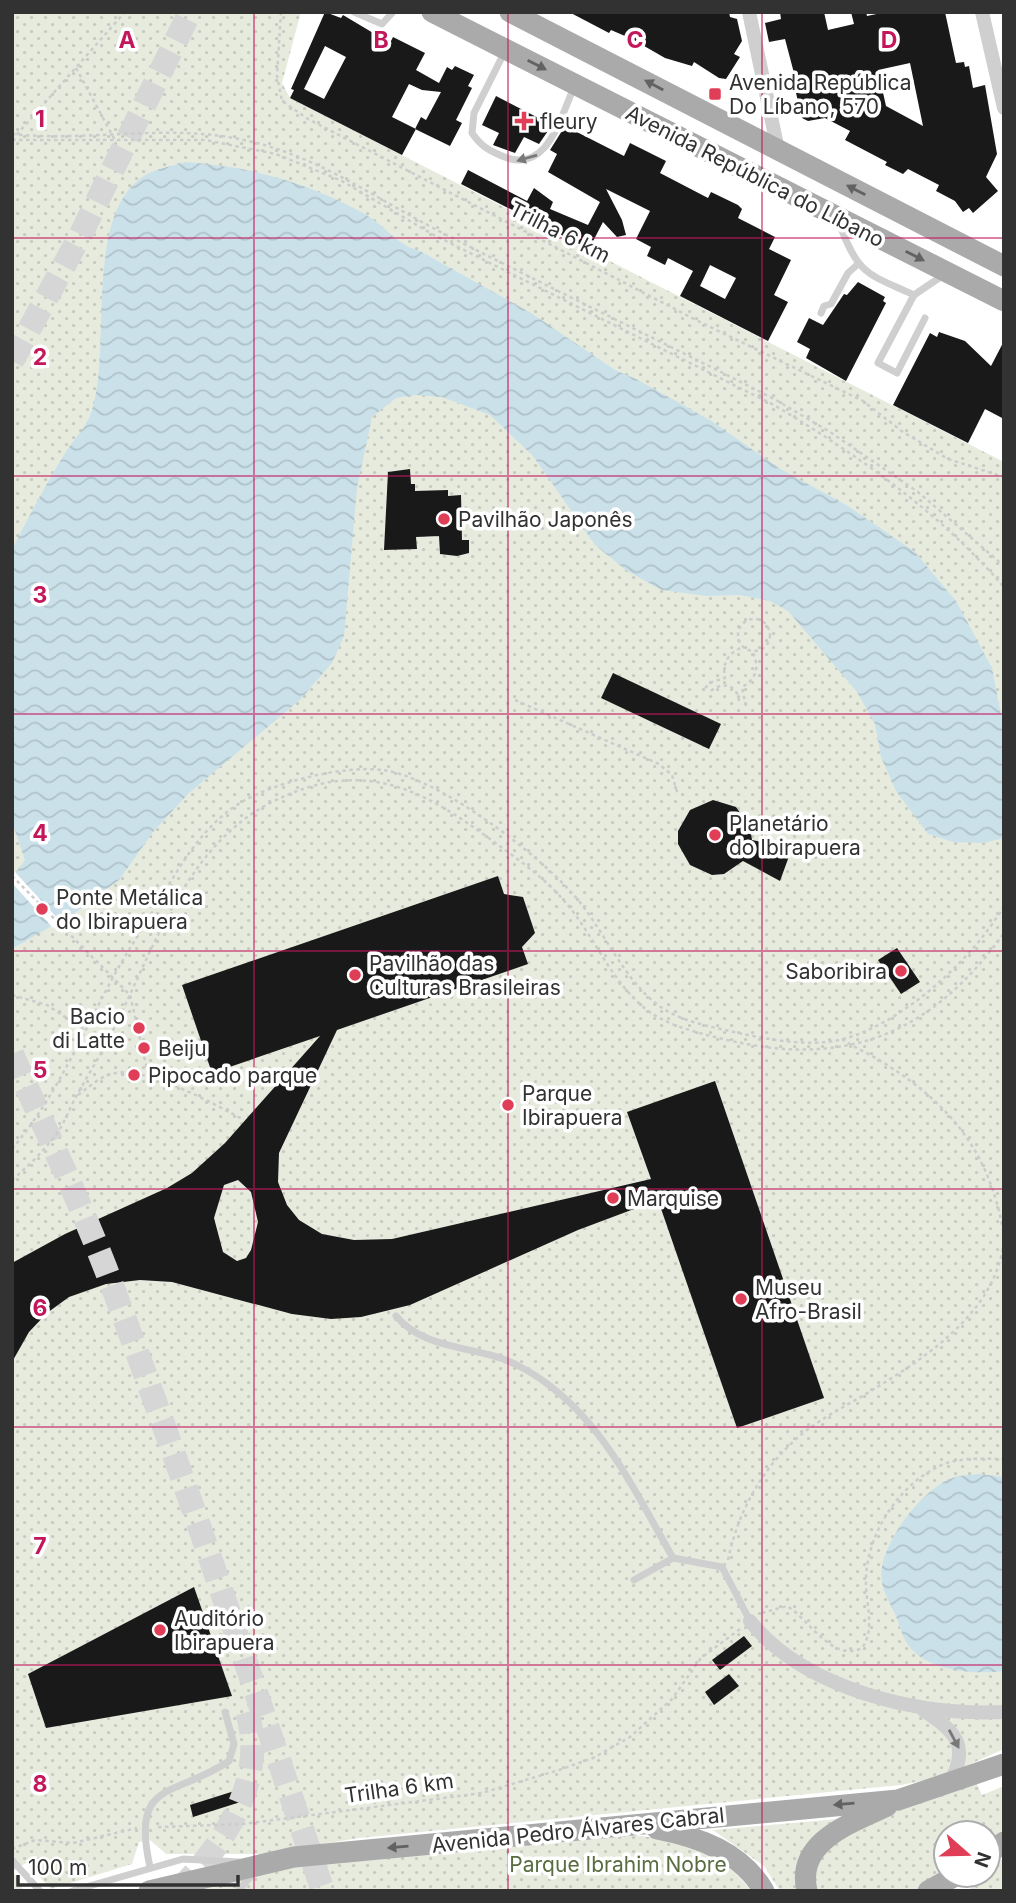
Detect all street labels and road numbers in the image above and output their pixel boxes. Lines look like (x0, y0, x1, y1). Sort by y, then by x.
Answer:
street label: Avenida República do Líbano (622, 100, 888, 252)
street label: Trilha 6 km (505, 196, 615, 268)
street label: Trilha 6 km (343, 1768, 455, 1808)
street label: Avenida Pedro Álvares Cabral (430, 1801, 725, 1858)

